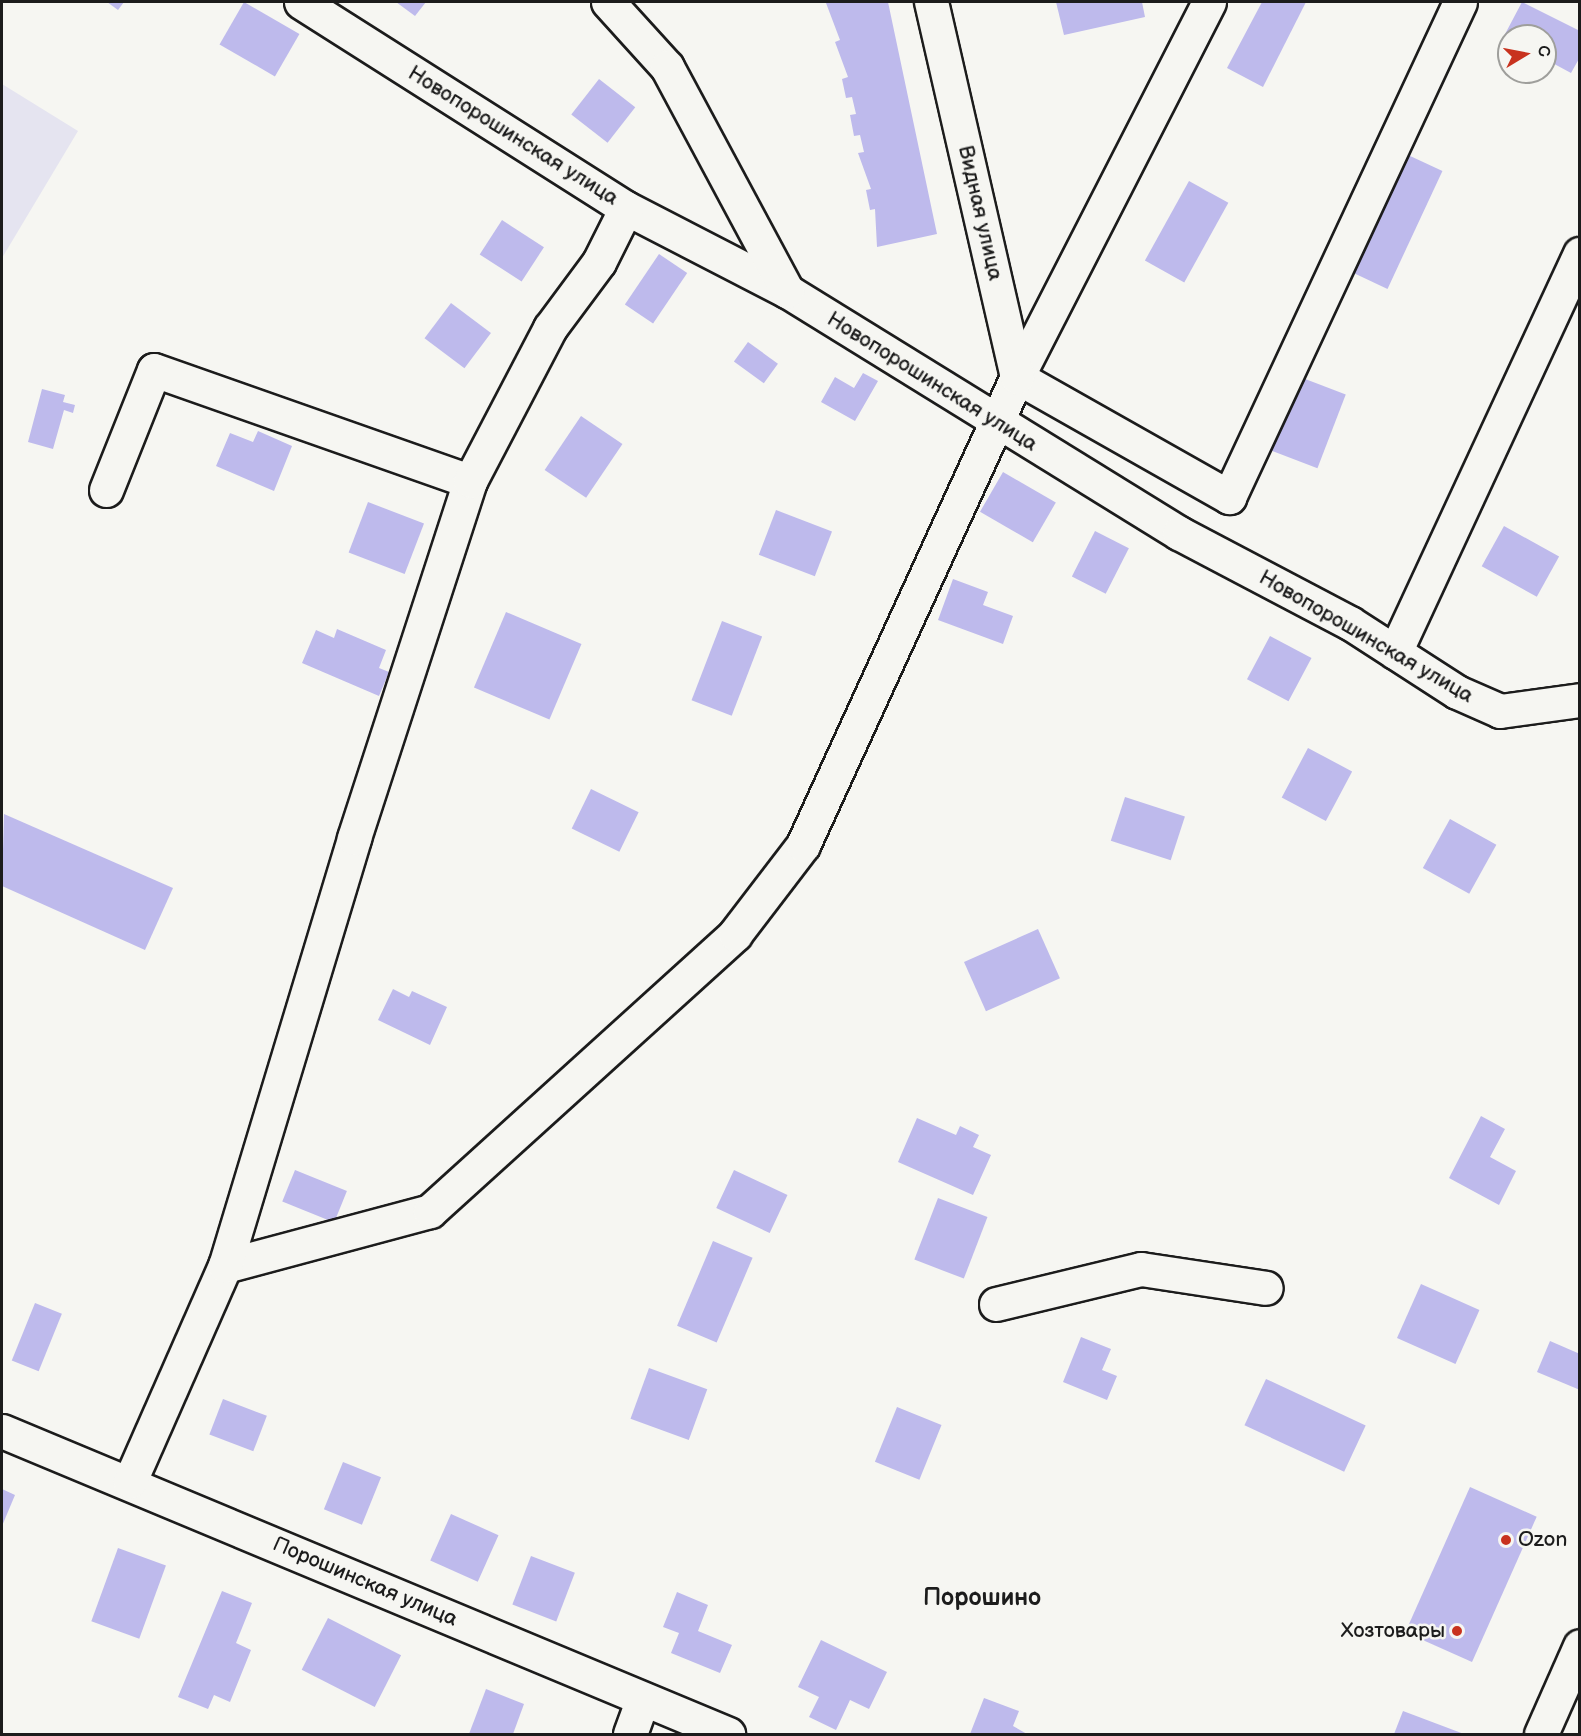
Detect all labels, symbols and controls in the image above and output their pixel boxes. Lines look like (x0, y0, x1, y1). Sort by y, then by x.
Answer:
north arrow (1497, 24, 1557, 84)
text: С (1533, 44, 1554, 58)
street label: Новопорошинская улица (403, 61, 623, 211)
street label: Видная улица (952, 143, 1008, 283)
street label: Новопорошинская улица (822, 307, 1042, 457)
street label: Новопорошинская улица (1254, 565, 1478, 709)
place label: Ozon (1518, 1527, 1567, 1553)
street label: Порошинская улица (269, 1532, 461, 1632)
marker: Ozon (1499, 1533, 1513, 1547)
district label: Порошино (923, 1584, 1041, 1612)
place label: Хозтовары (1341, 1618, 1445, 1644)
marker: Хозтовары (1450, 1624, 1464, 1638)

